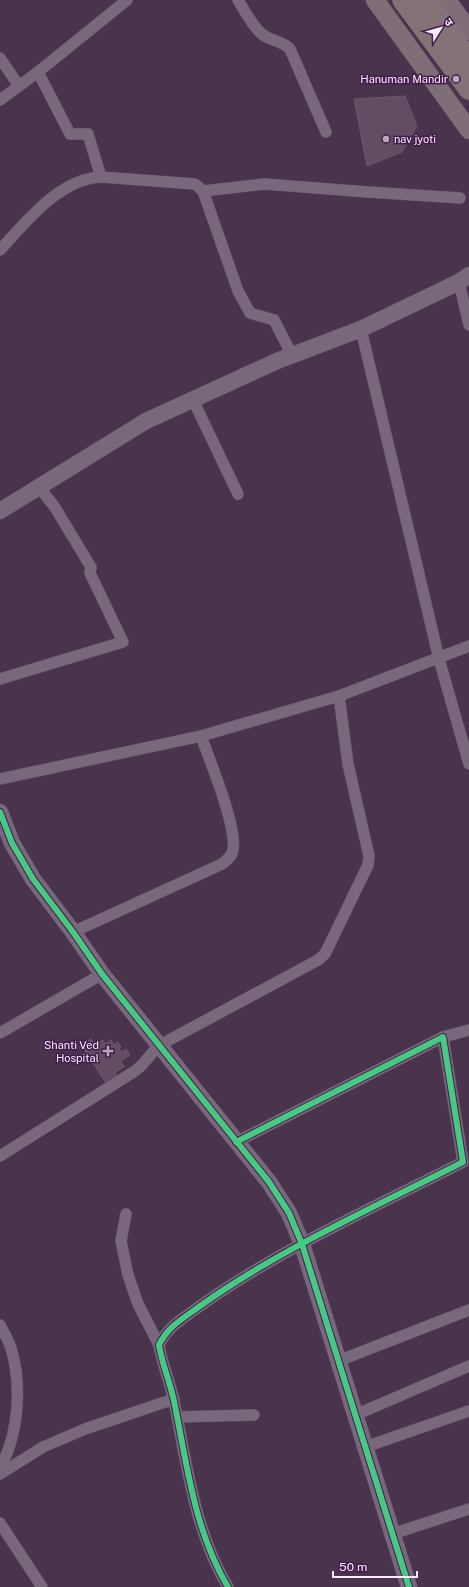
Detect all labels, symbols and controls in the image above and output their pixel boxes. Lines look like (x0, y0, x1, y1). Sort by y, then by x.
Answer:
north arrow (421, 8, 461, 48)
text: उ (442, 16, 456, 29)
place label: Hanuman Mandir (360, 73, 448, 85)
marker: Hanuman Mandir (451, 74, 461, 84)
place label: nav jyoti (394, 133, 436, 145)
marker: nav jyoti (381, 134, 391, 144)
place label: Shanti Ved Hospital (44, 1039, 99, 1064)
marker: Shanti Ved Hospital (102, 1045, 114, 1057)
scale bar (333, 1553, 417, 1579)
text: 50 m (339, 1560, 367, 1574)

